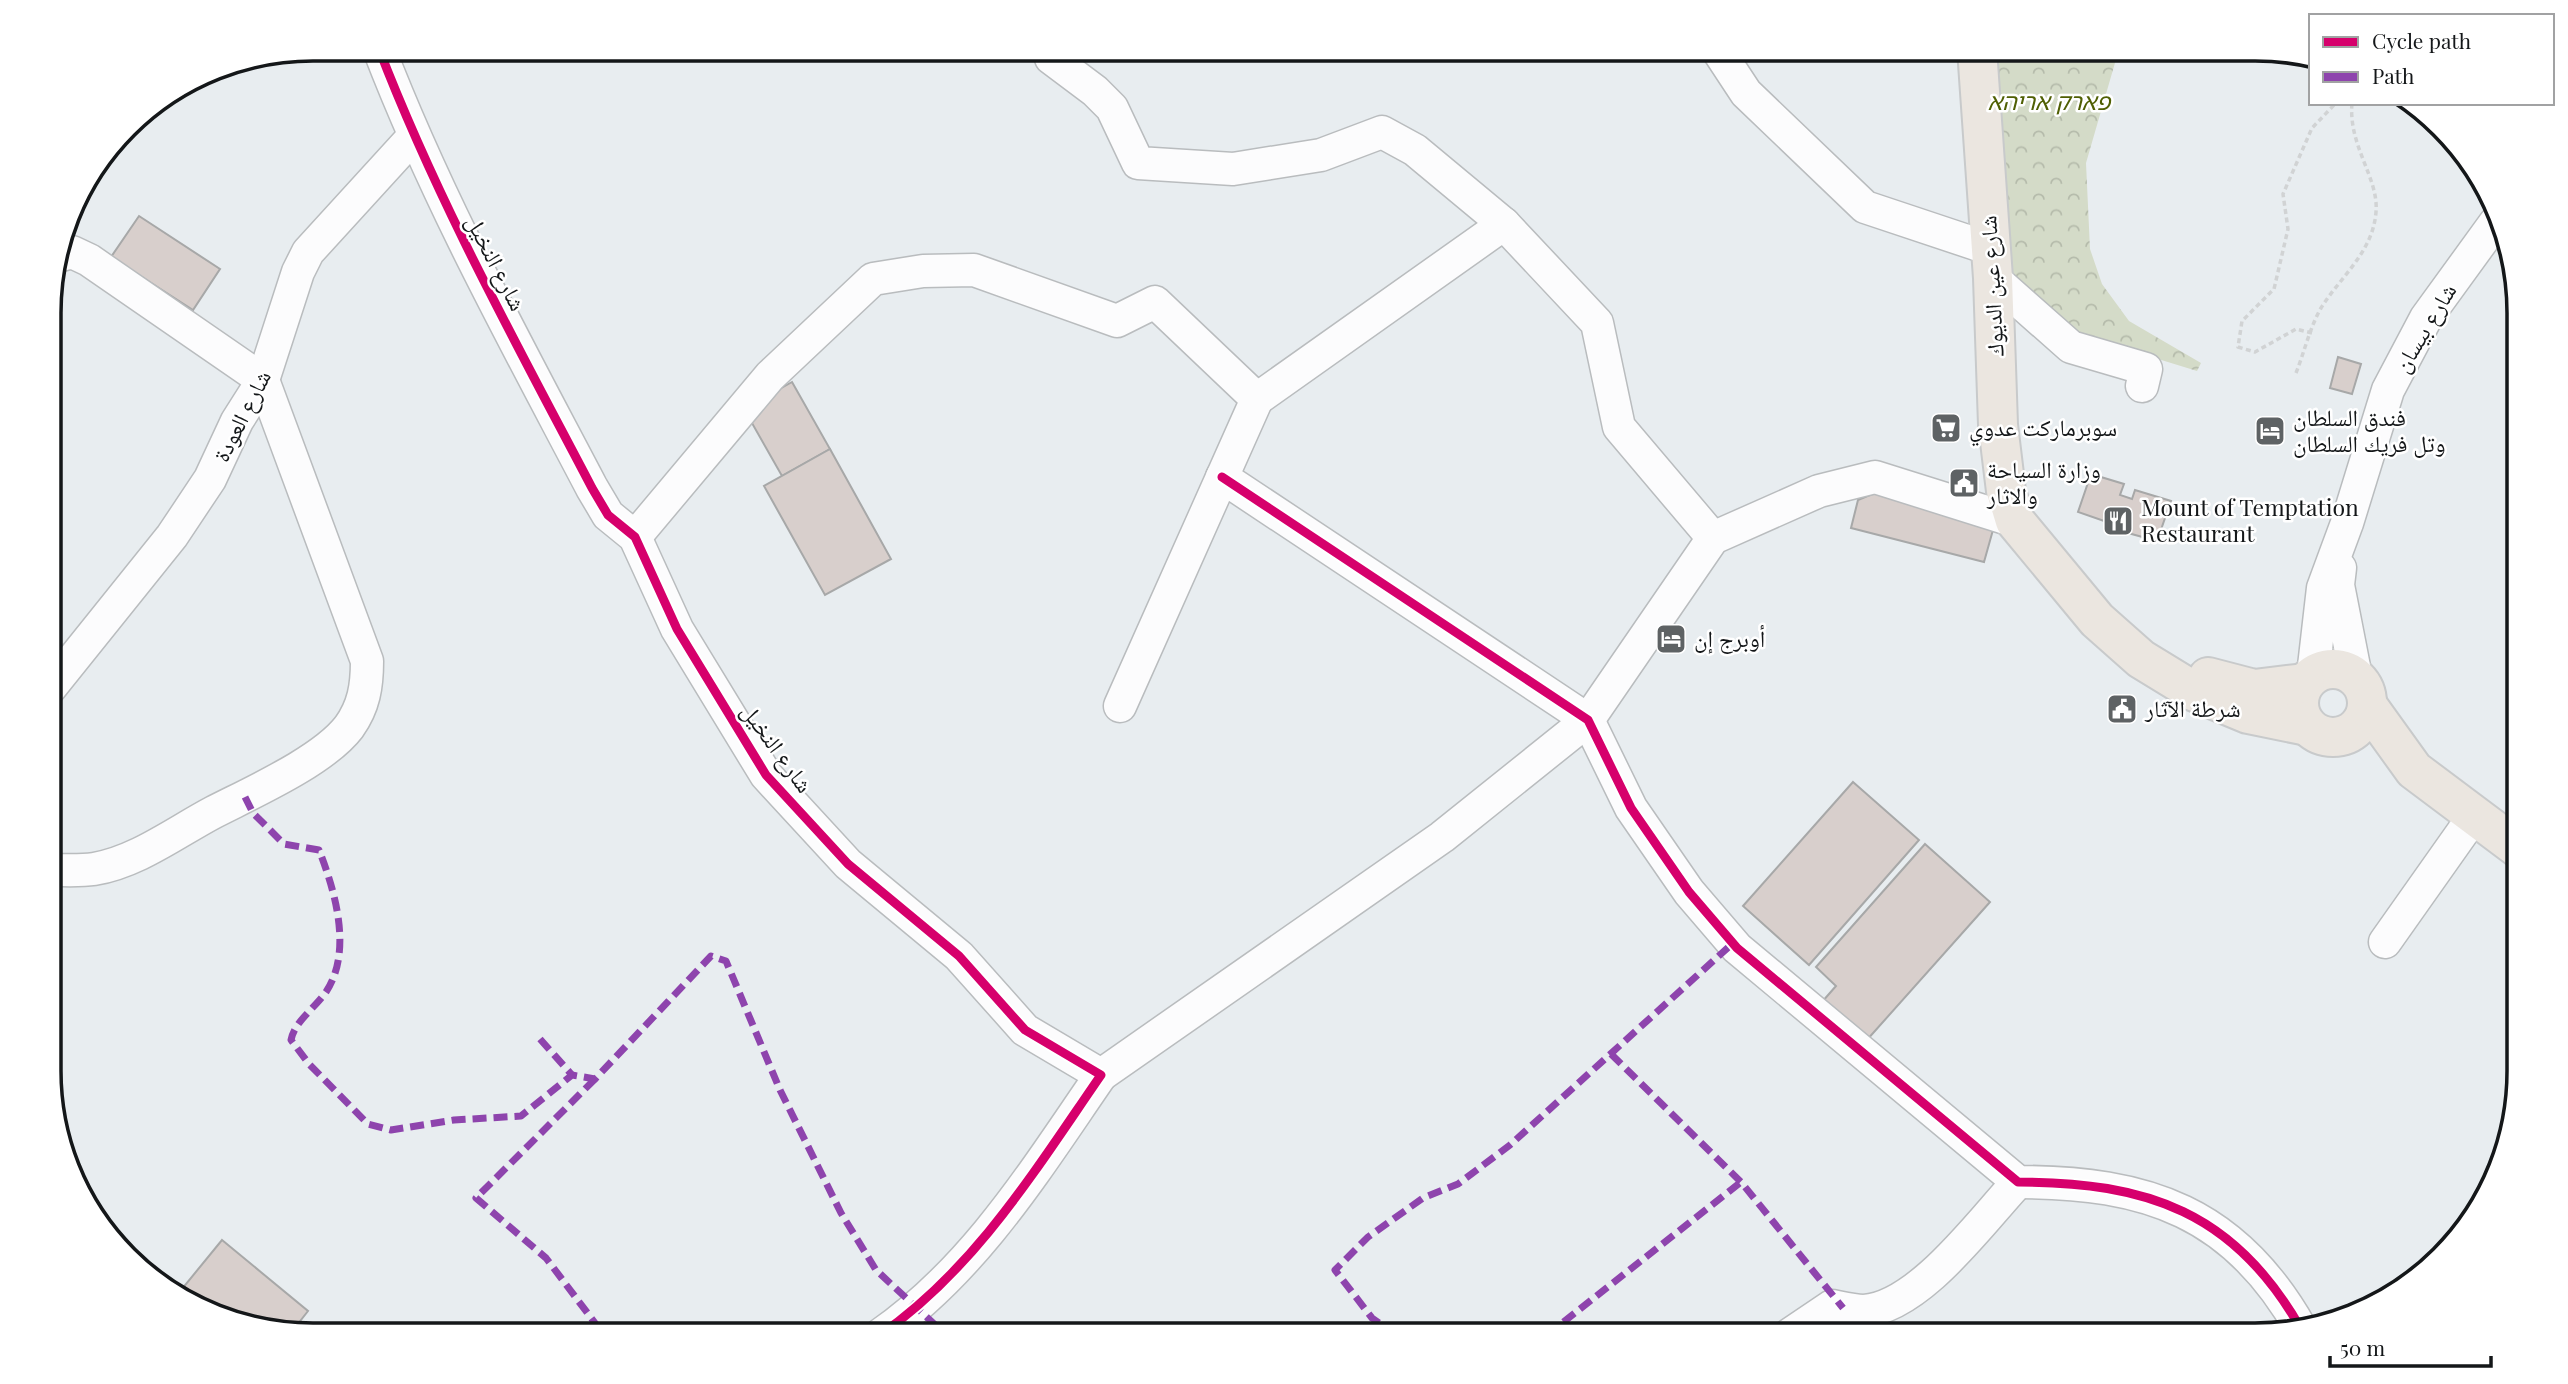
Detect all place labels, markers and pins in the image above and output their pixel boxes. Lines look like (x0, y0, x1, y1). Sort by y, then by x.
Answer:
place label: فندق السلطان وتل فريك السلطان (2293, 401, 2445, 458)
supermarket icon: سوبرماركت عدوي (1929, 411, 1963, 445)
place label: سوبرماركت عدوي (1969, 411, 2117, 447)
hotel icon: فندق السلطان وتل فريك السلطان (2253, 414, 2287, 448)
place label: وزارة السياحة والاثار (1986, 453, 2101, 510)
public building icon: وزارة السياحة والاثار (1947, 466, 1981, 500)
place label: Mount of Temptation Restaurant (2141, 491, 2359, 548)
restaurant icon: Mount of Temptation Restaurant (2101, 504, 2135, 538)
hotel icon: أوبرج إن (1654, 622, 1688, 656)
place label: أوبرج إن (1694, 622, 1765, 654)
public building icon: شرطة الآثار (2105, 692, 2139, 726)
place label: شرطة الآثار (2144, 692, 2241, 723)

